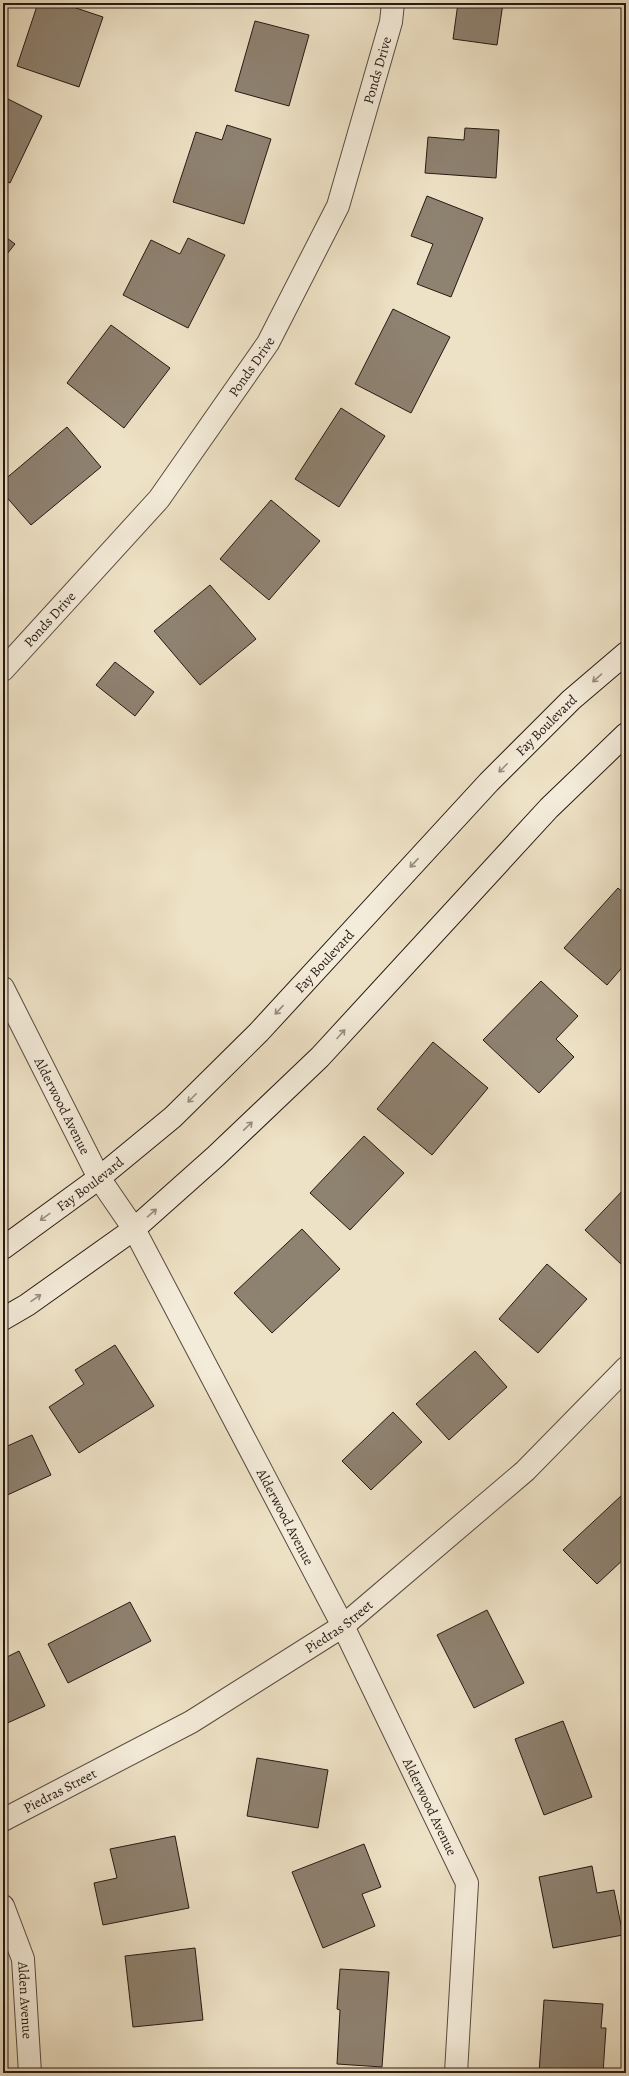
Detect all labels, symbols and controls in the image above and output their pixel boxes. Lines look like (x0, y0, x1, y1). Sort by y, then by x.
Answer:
street label: Ponds Drive (358, 34, 396, 106)
street label: Ponds Drive (224, 333, 279, 400)
street label: Ponds Drive (19, 587, 80, 651)
one-way arrow (591, 674, 602, 683)
street label: Fay Boulevard (511, 690, 581, 760)
one-way arrow (498, 763, 508, 773)
one-way arrow (410, 858, 419, 868)
street label: Fay Boulevard (290, 925, 359, 997)
one-way arrow (275, 1005, 284, 1015)
one-way arrow (336, 1030, 345, 1040)
street label: Alderwood Avenue (30, 1053, 95, 1158)
one-way arrow (187, 1093, 197, 1103)
one-way arrow (243, 1121, 253, 1130)
street label: Fay Boulevard (52, 1152, 128, 1216)
one-way arrow (147, 1208, 157, 1218)
one-way arrow (40, 1213, 51, 1221)
one-way arrow (30, 1294, 41, 1302)
street label: Alderwood Avenue (252, 1464, 319, 1568)
street label: Piedras Street (301, 1595, 377, 1657)
street label: Alderwood Avenue (398, 1754, 462, 1859)
street label: Piedras Street (20, 1763, 100, 1817)
street label: Alden Avenue (14, 1960, 37, 2039)

